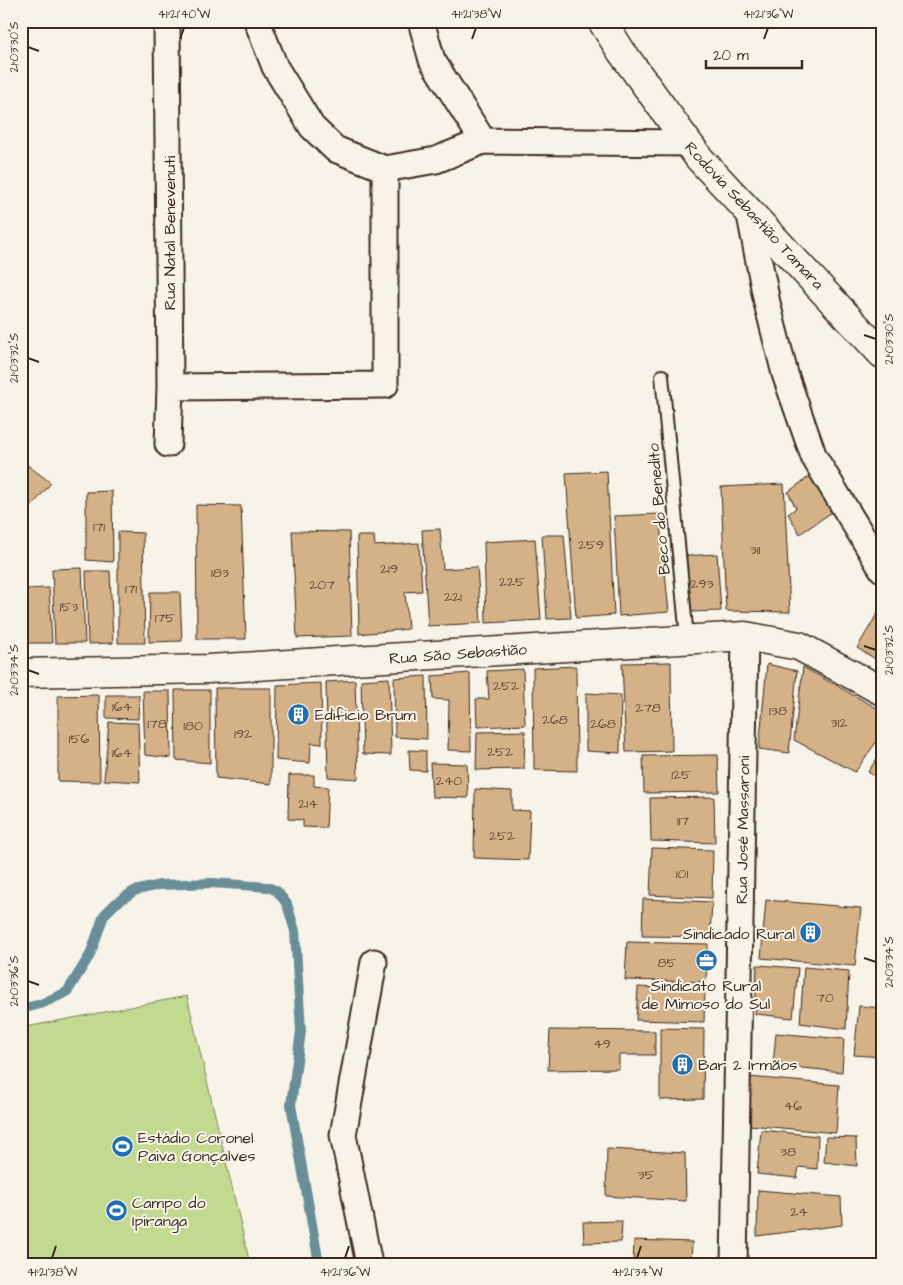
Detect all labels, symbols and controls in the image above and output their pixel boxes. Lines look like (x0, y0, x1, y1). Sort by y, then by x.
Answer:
text: 41°21'40"W (158, 6, 211, 23)
text: 41°21'38"W (451, 6, 502, 23)
text: 41°21'36"W (743, 6, 794, 23)
text: 21°03'30"S (6, 21, 23, 72)
scale bar (706, 38, 802, 70)
text: 20 m (713, 45, 749, 66)
street label: Rodovia Sebastião Tamara (680, 137, 829, 295)
street label: Rua Natal Benevenuti (159, 155, 181, 310)
text: 21°03'30"S (881, 313, 898, 364)
text: 21°03'32"S (6, 333, 23, 383)
street label: Beco do Benedito (642, 442, 676, 576)
house number: 171 (93, 517, 105, 537)
house number: 259 (578, 535, 604, 555)
house number: 311 (750, 540, 761, 560)
house number: 219 (380, 559, 398, 579)
house number: 183 (211, 563, 229, 583)
house number: 225 (499, 572, 525, 592)
house number: 293 (690, 574, 714, 594)
house number: 207 (309, 575, 335, 595)
house number: 171 (125, 579, 137, 599)
house number: 221 (444, 587, 462, 607)
house number: 153 (60, 597, 78, 617)
house number: 175 (155, 608, 175, 628)
text: 21°03'32"S (881, 625, 898, 675)
street label: Rua São Sebastião (388, 638, 528, 670)
text: 21°03'34"S (6, 644, 23, 696)
house number: 252 (493, 676, 519, 696)
house number: 164 (112, 697, 133, 717)
house number: 278 (635, 698, 661, 718)
house number: 138 (769, 701, 787, 721)
building icon: Edificio Brum (287, 702, 311, 726)
place label: Edificio Brum (315, 704, 416, 726)
house number: 268 (542, 710, 568, 730)
house number: 312 (831, 713, 847, 733)
house number: 178 (147, 714, 167, 734)
house number: 268 (590, 714, 616, 734)
house number: 180 (183, 716, 203, 736)
house number: 192 (234, 724, 252, 744)
house number: 156 (69, 729, 89, 749)
house number: 252 (487, 742, 513, 762)
house number: 164 (112, 743, 133, 763)
street label: Rua José Massaroni (731, 755, 755, 904)
house number: 125 (671, 765, 691, 785)
house number: 240 (436, 771, 462, 791)
house number: 214 (298, 794, 318, 814)
house number: 117 (677, 811, 689, 831)
house number: 252 (489, 826, 515, 846)
house number: 101 (676, 864, 688, 884)
building icon: Sindicado Rural (799, 921, 823, 945)
place label: Sindicado Rural (683, 923, 795, 945)
text: 21°03'34"S (881, 936, 898, 988)
office icon: Sindicato Rural de Mimoso do Sul (694, 949, 718, 973)
house number: 85 (658, 953, 677, 973)
text: 21°03'36"S (6, 955, 23, 1006)
place label: Sindicato Rural de Mimoso do Sul (642, 975, 770, 1015)
house number: 70 (816, 988, 834, 1008)
house number: 49 (593, 1034, 611, 1054)
building icon: Bar 2 Irmãos (670, 1052, 694, 1076)
place label: Bar 2 Irmãos (698, 1054, 797, 1076)
house number: 46 (784, 1096, 802, 1116)
place label: Estádio Coronel Paiva Gonçalves (138, 1127, 255, 1167)
sports icon: Estádio Coronel Paiva Gonçalves (110, 1134, 134, 1158)
house number: 38 (780, 1142, 796, 1162)
house number: 35 (637, 1165, 655, 1185)
place label: Campo do Ipiranga (132, 1192, 205, 1233)
sports icon: Campo do Ipiranga (104, 1199, 128, 1223)
house number: 24 (790, 1202, 808, 1222)
text: 41°21'38"W (27, 1264, 78, 1281)
text: 41°21'36"W (320, 1264, 371, 1281)
text: 41°21'34"W (611, 1264, 663, 1281)

